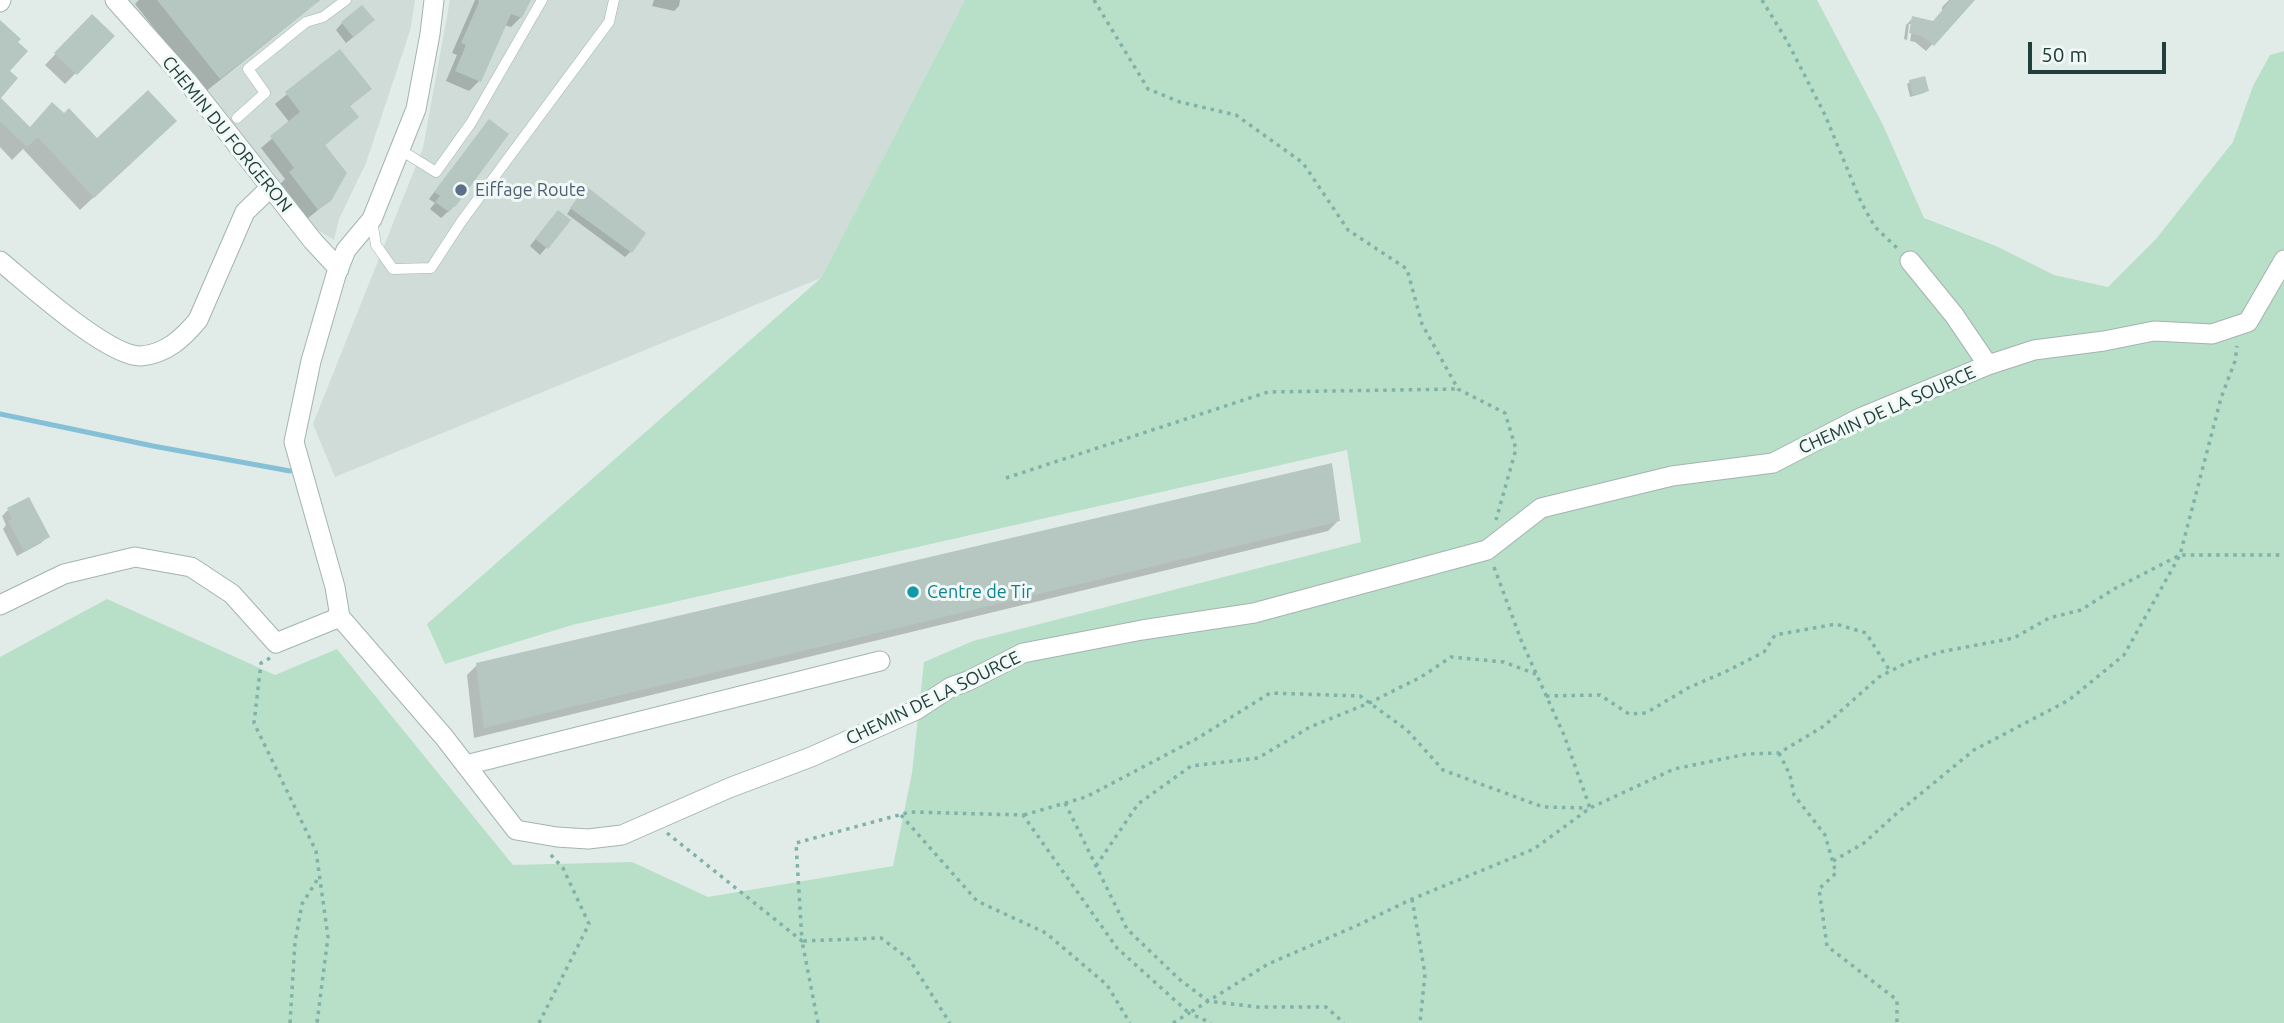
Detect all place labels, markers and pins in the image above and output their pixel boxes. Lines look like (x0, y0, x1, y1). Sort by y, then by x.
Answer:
place label: Eiffage Route (475, 179, 586, 201)
marker: Eiffage Route (453, 182, 469, 198)
place label: Centre de Tir (927, 581, 1032, 603)
marker: Centre de Tir (905, 584, 921, 600)

